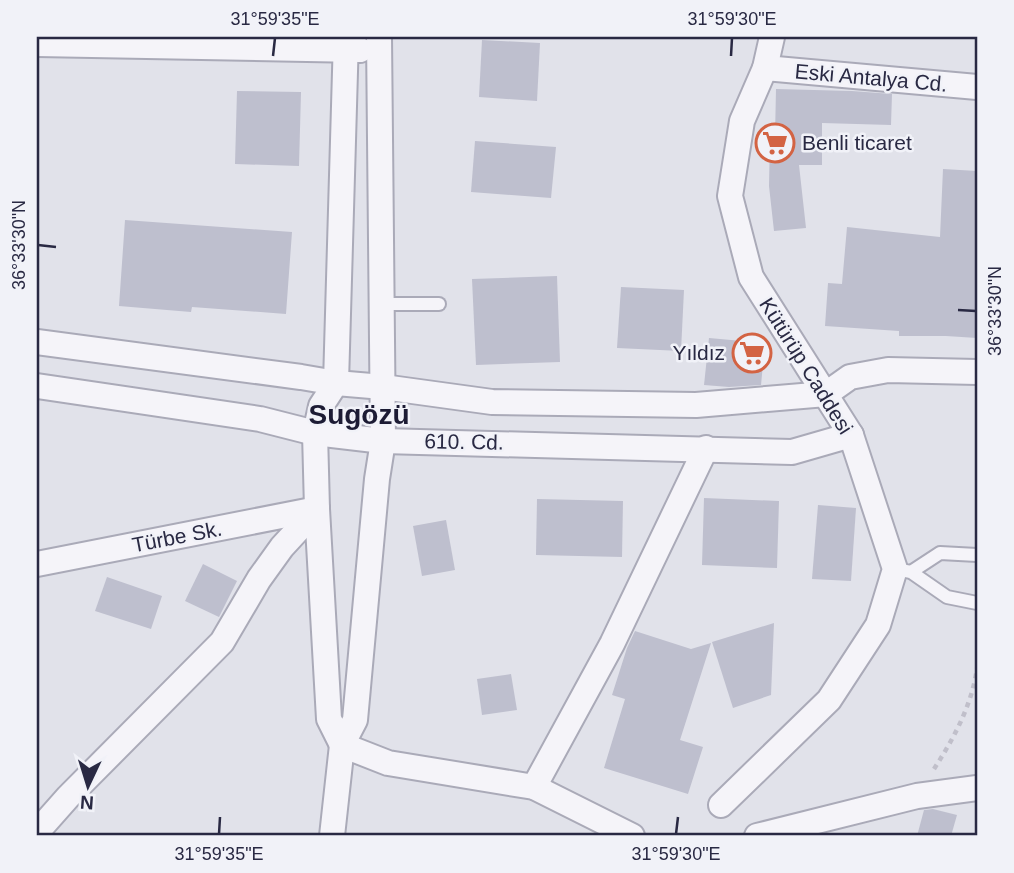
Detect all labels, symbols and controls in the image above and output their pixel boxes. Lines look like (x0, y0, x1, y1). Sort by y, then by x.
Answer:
text: 31°59'35"E (230, 9, 320, 29)
text: 31°59'30"E (687, 9, 777, 29)
street label: Eski Antalya Cd. (794, 59, 948, 96)
supermarket icon: Benli ticaret (754, 122, 796, 164)
place label: Benli ticaret (802, 131, 912, 154)
text: 36°33'30"N (9, 200, 29, 290)
text: 36°33'30"N (985, 266, 1005, 356)
street label: Kütürüp Caddesi (755, 293, 858, 438)
supermarket icon: Yıldız (731, 332, 773, 374)
place label: Yıldız (672, 341, 725, 364)
district label: Sugözü (308, 399, 410, 430)
street label: 610. Cd. (424, 429, 504, 454)
street label: Türbe Sk. (130, 517, 224, 556)
north arrow (52, 750, 122, 820)
text: N (79, 792, 94, 813)
text: 31°59'35"E (174, 844, 264, 864)
text: 31°59'30"E (631, 844, 721, 864)

